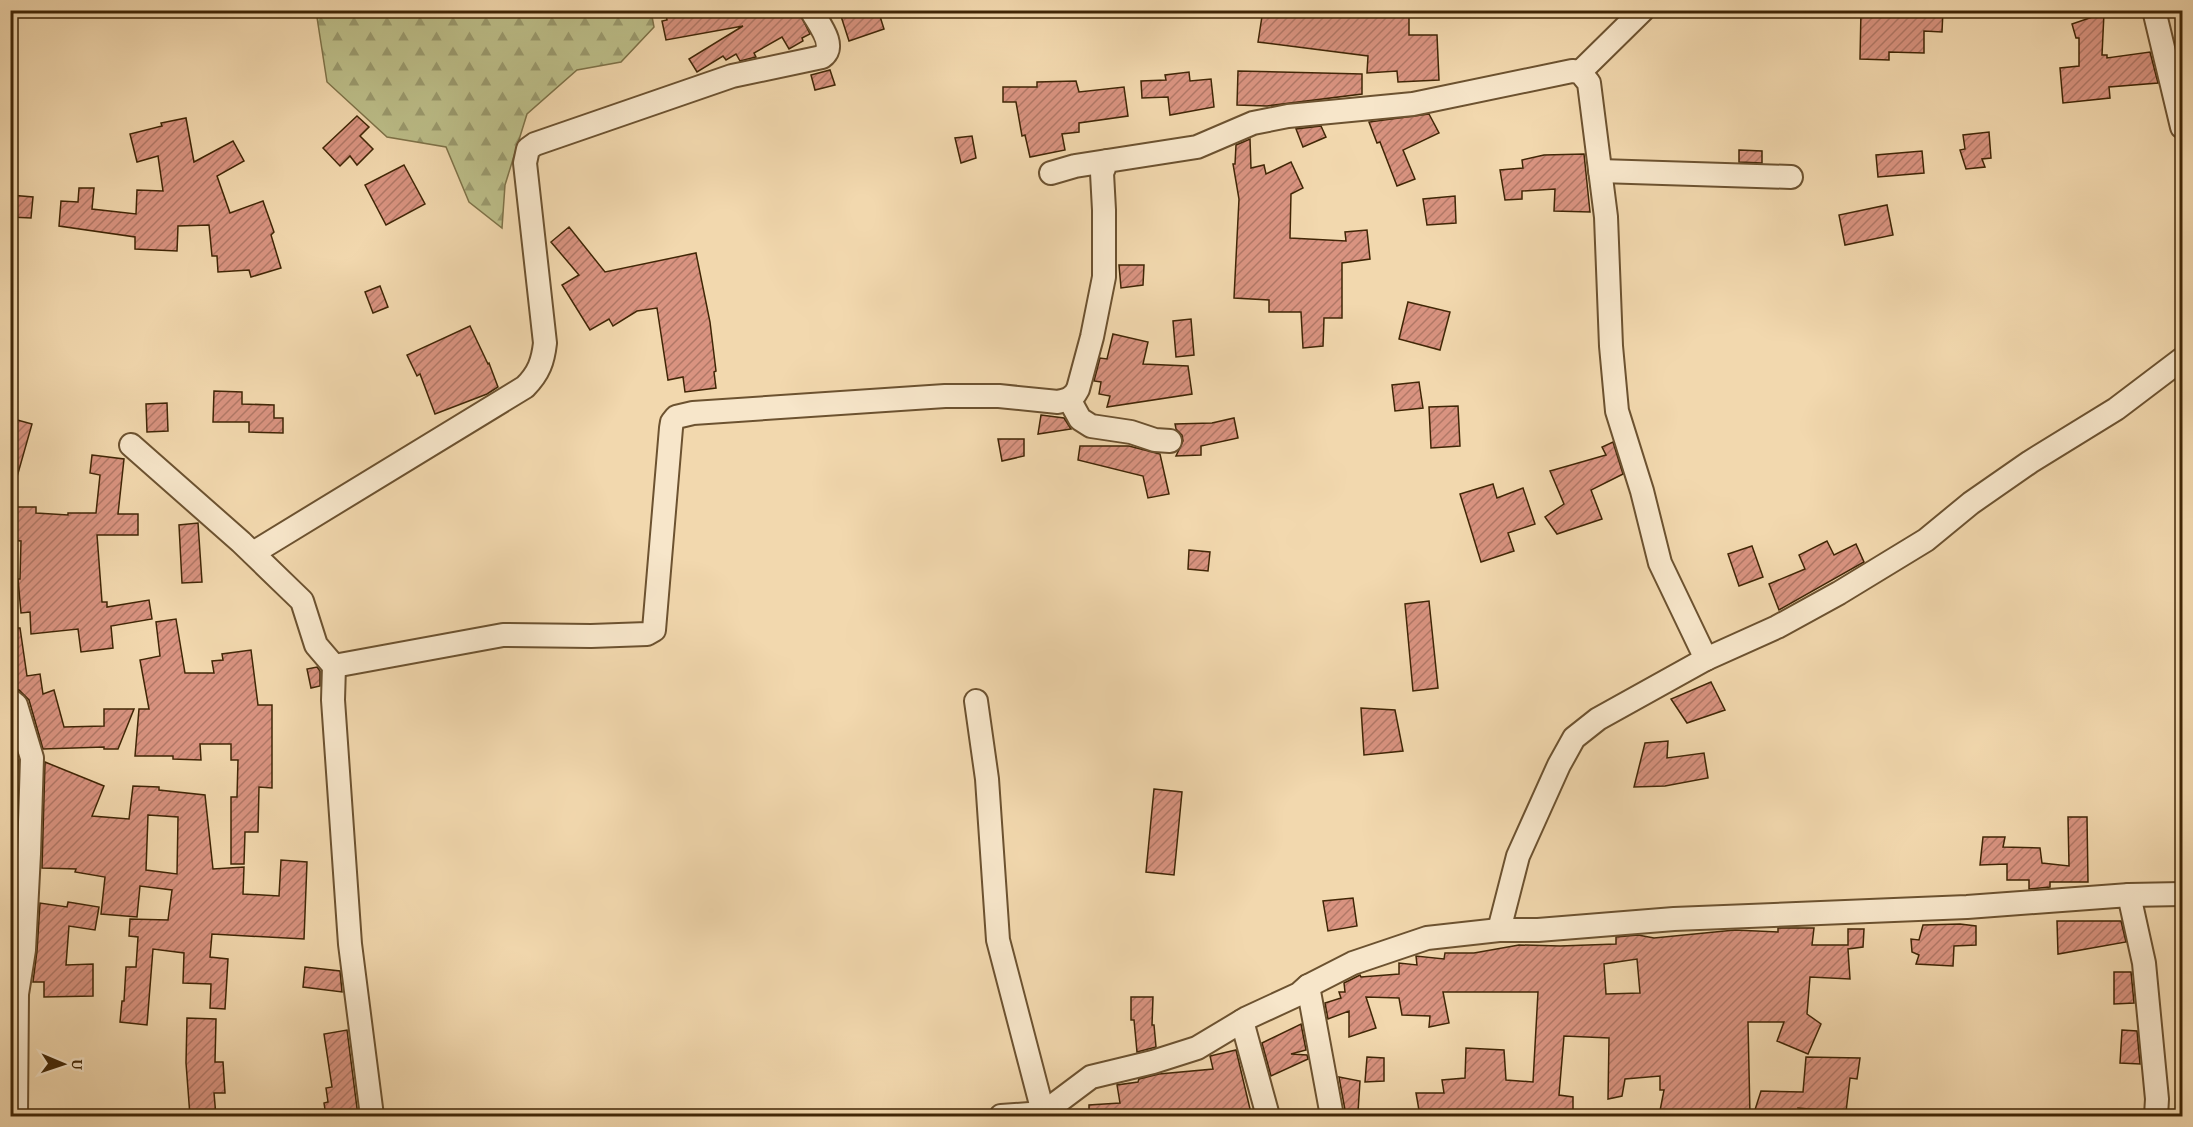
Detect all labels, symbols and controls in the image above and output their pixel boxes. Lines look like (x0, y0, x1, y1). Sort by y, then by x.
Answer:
north arrow (33, 1034, 93, 1094)
text: U (66, 1059, 90, 1071)

